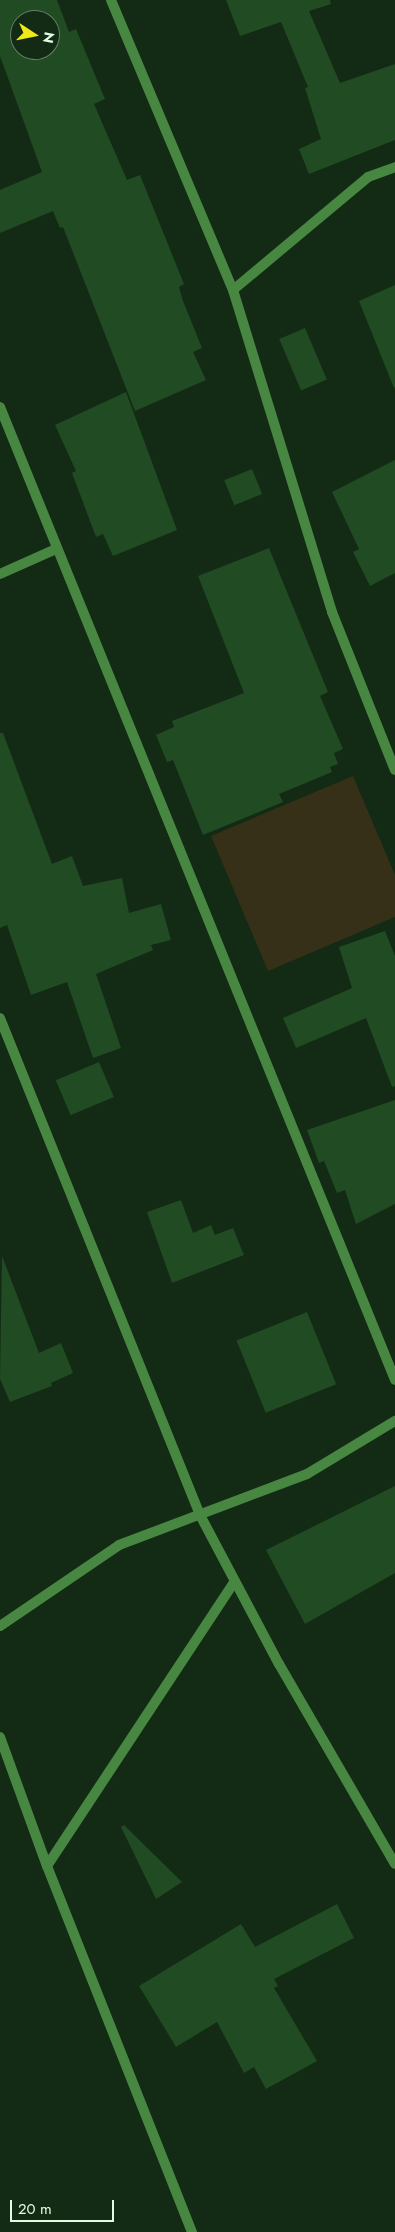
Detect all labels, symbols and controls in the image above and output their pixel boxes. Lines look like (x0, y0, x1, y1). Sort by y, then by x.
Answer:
north arrow (10, 10, 60, 60)
text: N (38, 30, 60, 45)
scale bar (12, 2190, 116, 2222)
text: 20 m (18, 2198, 52, 2220)

